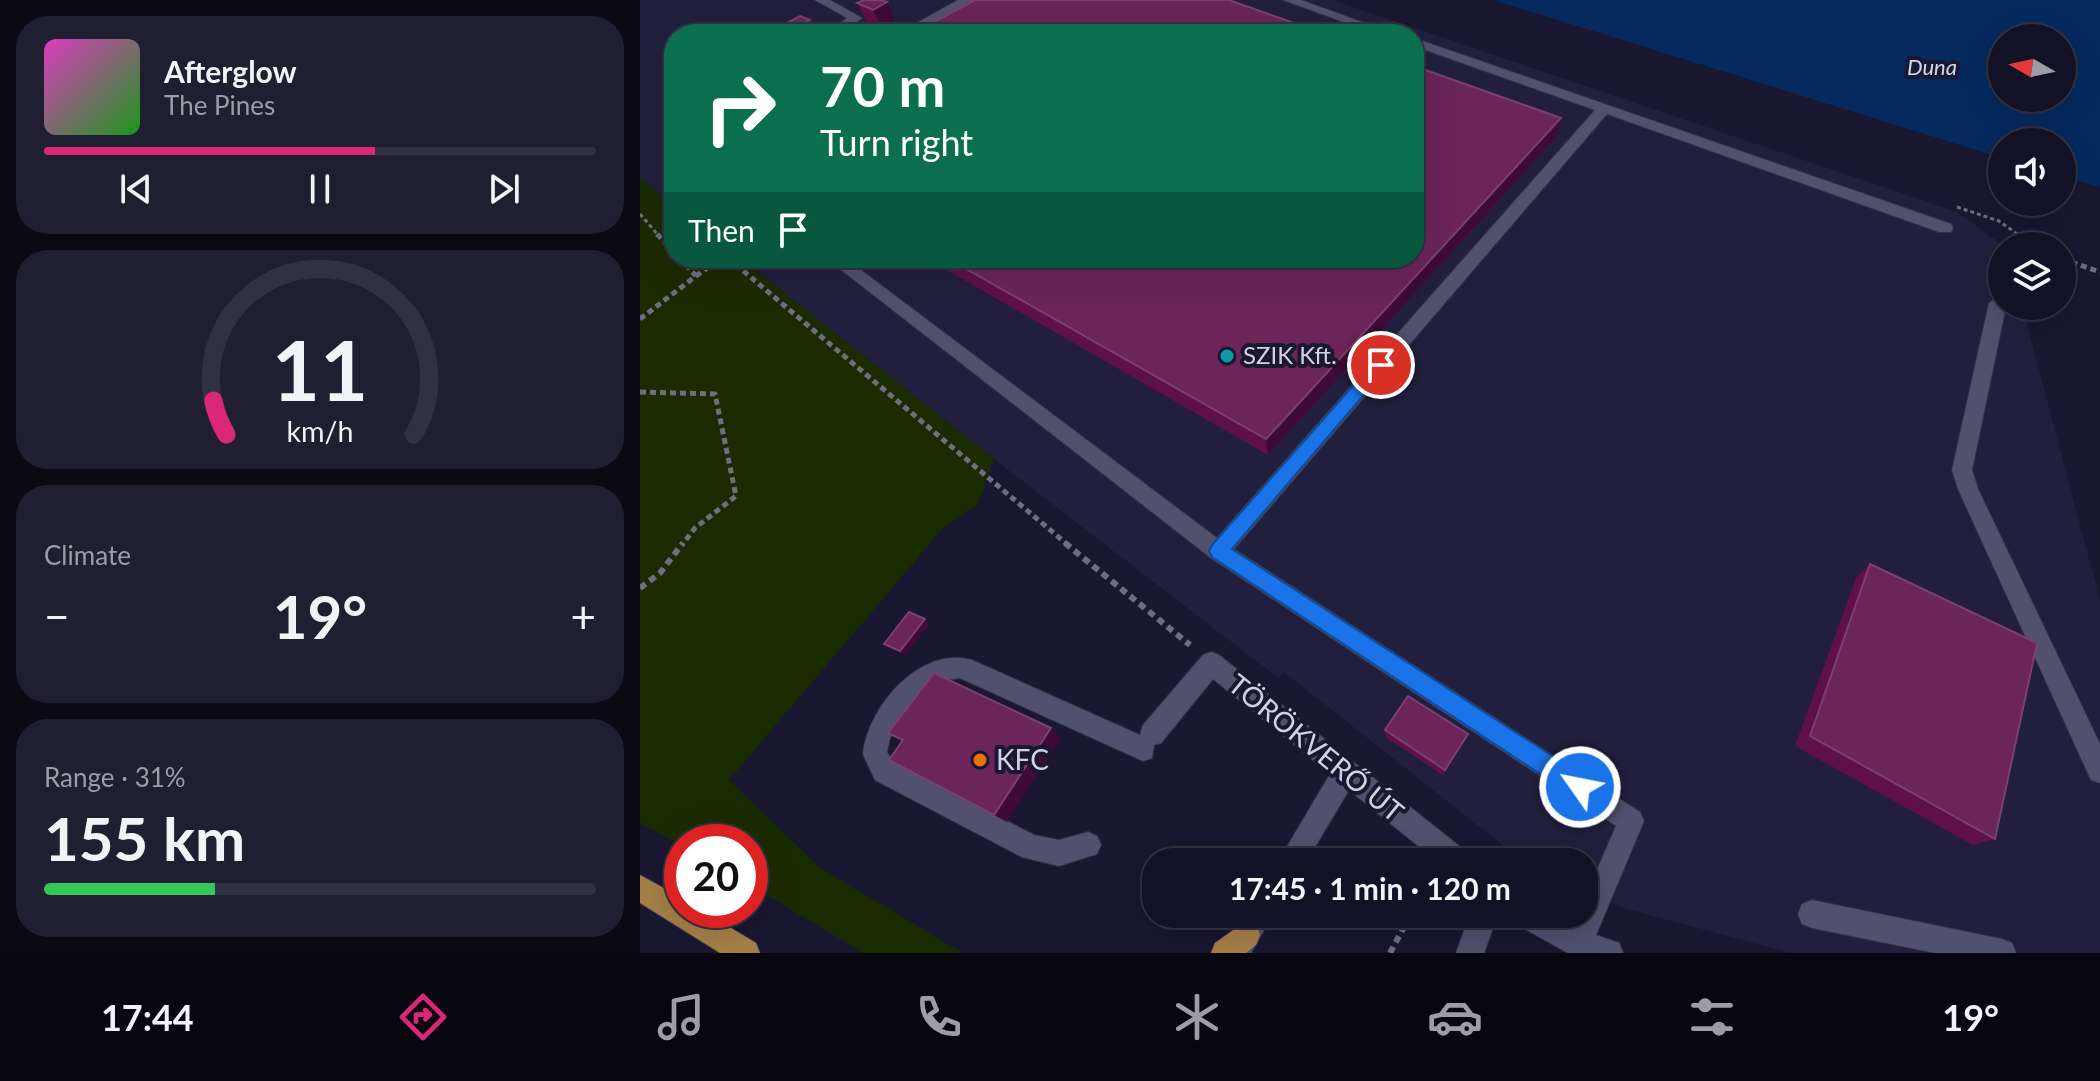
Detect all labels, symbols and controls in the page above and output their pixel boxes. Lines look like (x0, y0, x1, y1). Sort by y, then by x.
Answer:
north arrow (1988, 24, 2076, 112)
map controls (1988, 24, 2076, 320)
text: 70 m (820, 52, 945, 119)
text: Afterglow (164, 53, 297, 89)
water label: Duna (1907, 53, 1957, 80)
icon: right (688, 56, 792, 160)
text: The Pines (164, 89, 275, 121)
text: Turn right (820, 120, 973, 164)
button: sound (1988, 128, 2076, 216)
icon: previous (114, 167, 158, 211)
icon: pause (298, 167, 342, 211)
icon: next (482, 167, 526, 211)
icon: arrive (771, 208, 815, 252)
text: Then (688, 212, 755, 248)
button: layers (1988, 232, 2076, 320)
text: 11 (272, 319, 368, 419)
pin (1347, 331, 1415, 399)
place label: SZIK Kft. (1243, 340, 1337, 369)
icon: arrive (1359, 343, 1403, 387)
marker: SZIK Kft. (1218, 347, 1236, 365)
text: km/h (287, 415, 353, 449)
text: Climate (44, 539, 131, 571)
text: 19° (273, 580, 367, 652)
text: − (44, 590, 70, 642)
text: + (570, 590, 596, 642)
street label: TÖRÖKVERŐ ÚT (1222, 666, 1411, 829)
place label: KFC (996, 742, 1049, 776)
position arrow (1538, 745, 1622, 829)
marker: KFC (971, 751, 989, 769)
text: Range · 31% (44, 761, 186, 793)
text: 155 km (44, 802, 245, 874)
speed limit sign: 20 (664, 824, 768, 928)
text: 17:45 · 1 min · 120 m (1229, 870, 1511, 906)
icon: directions (395, 989, 451, 1045)
icon: music (653, 989, 709, 1045)
icon: phone (911, 989, 967, 1045)
icon: climate (1169, 989, 1225, 1045)
icon: car (1427, 989, 1483, 1045)
icon: filters (1684, 989, 1740, 1045)
text: 17:44 (101, 995, 194, 1039)
text: 19° (1942, 995, 1999, 1039)

